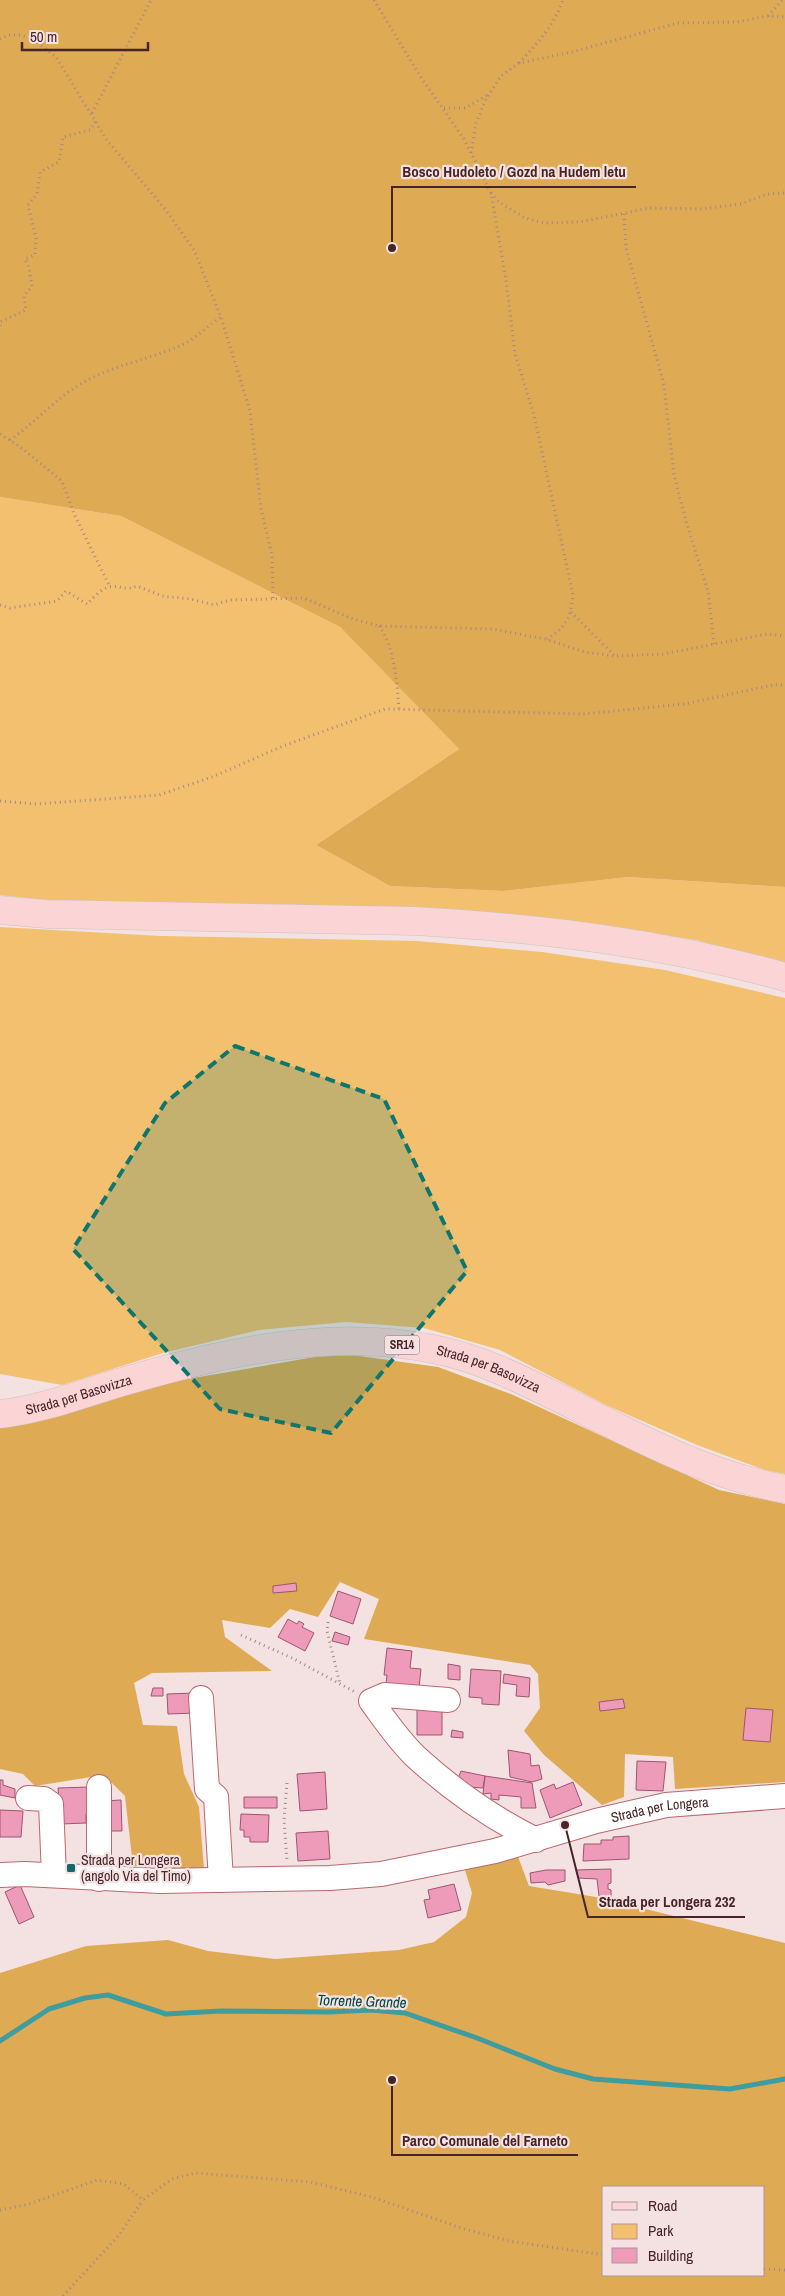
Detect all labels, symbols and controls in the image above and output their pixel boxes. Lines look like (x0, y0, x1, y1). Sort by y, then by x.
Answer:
scale bar (22, 20, 149, 52)
text: 50 m (30, 26, 57, 47)
callout: Bosco Hudoleto / Gozd na Hudem letu (392, 157, 636, 187)
text: Bosco Hudoleto / Gozd na Hudem letu (402, 161, 626, 182)
road number: SR14 (384, 1336, 420, 1354)
street label: Strada per Basovizza (435, 1341, 544, 1397)
street label: Strada per Basovizza (24, 1370, 134, 1419)
street label: Strada per Longera (609, 1793, 710, 1826)
place label: Strada per Longera (angolo Via del Timo) (81, 1851, 191, 1885)
marker: Strada per Longera (angolo Via del Timo) (65, 1862, 77, 1874)
callout: Strada per Longera 232 (588, 1887, 745, 1917)
text: Strada per Longera 232 (599, 1891, 736, 1912)
water label: Torrente Grande (317, 1989, 407, 2013)
callout: Parco Comunale del Farneto (392, 2125, 578, 2155)
text: Parco Comunale del Farneto (402, 2130, 568, 2151)
legend (602, 2186, 765, 2276)
text: Road (648, 2195, 677, 2216)
text: Park (648, 2220, 674, 2241)
text: Building (648, 2245, 693, 2266)

